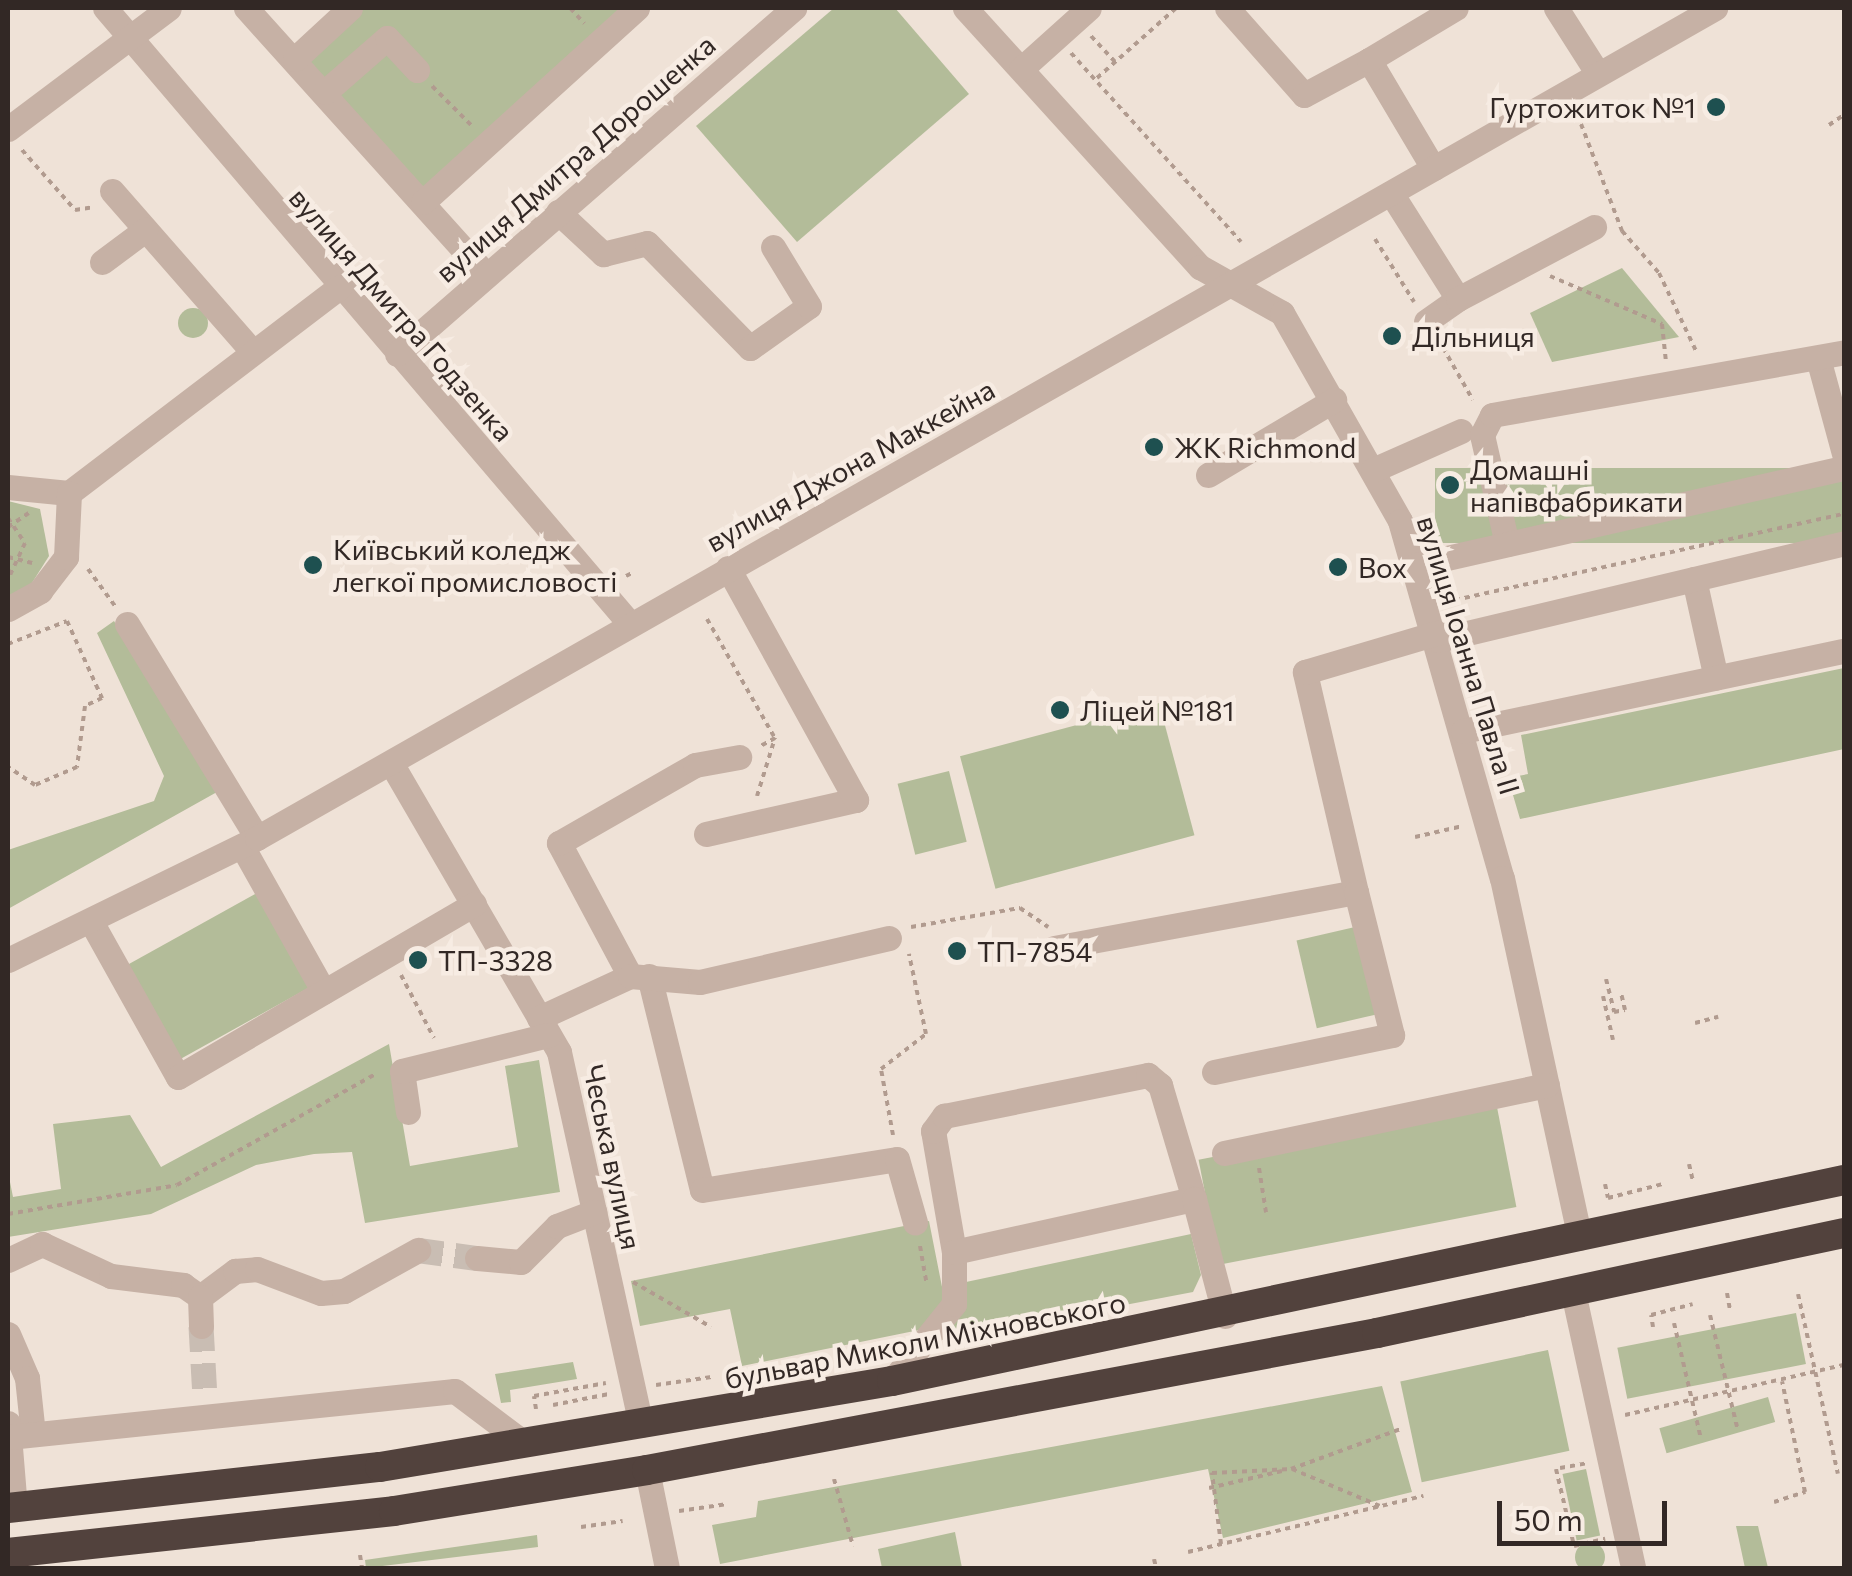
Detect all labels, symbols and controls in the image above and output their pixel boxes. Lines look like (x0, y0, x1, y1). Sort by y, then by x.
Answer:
street label: вулиця Дмитра Дорошенка (428, 27, 722, 289)
place label: Гуртожиток №1 (1489, 90, 1696, 124)
marker: Гуртожиток №1 (1705, 96, 1727, 118)
street label: вулиця Дмитра Годзенка (283, 180, 521, 448)
place label: Дільниця (1412, 319, 1535, 353)
marker: Дільниця (1381, 325, 1403, 347)
street label: вулиця Джона Маккейна (700, 372, 1000, 558)
place label: ЖК Richmond (1174, 430, 1356, 464)
marker: ЖК Richmond (1143, 436, 1165, 458)
place label: Домашні напівфабрикати (1470, 452, 1683, 518)
marker: Домашні напівфабрикати (1439, 474, 1461, 496)
street label: вулиця Іоанна Павла II (1411, 512, 1527, 798)
place label: Київський коледж легкої промисловості (333, 532, 617, 598)
place label: Box (1358, 550, 1407, 584)
marker: Київський коледж легкої промисловості (302, 554, 324, 576)
marker: Box (1327, 556, 1349, 578)
place label: Ліцей №181 (1080, 693, 1234, 727)
marker: Ліцей №181 (1049, 699, 1071, 721)
place label: ТП-7854 (977, 934, 1092, 968)
marker: ТП-7854 (946, 940, 968, 962)
place label: ТП-3328 (438, 943, 553, 977)
marker: ТП-3328 (407, 949, 429, 971)
street label: Чеська вулиця (577, 1061, 649, 1253)
street label: бульвар Миколи Міхновського (722, 1285, 1128, 1395)
scale bar (1502, 1481, 1672, 1543)
text: 50 m (1514, 1500, 1583, 1537)

